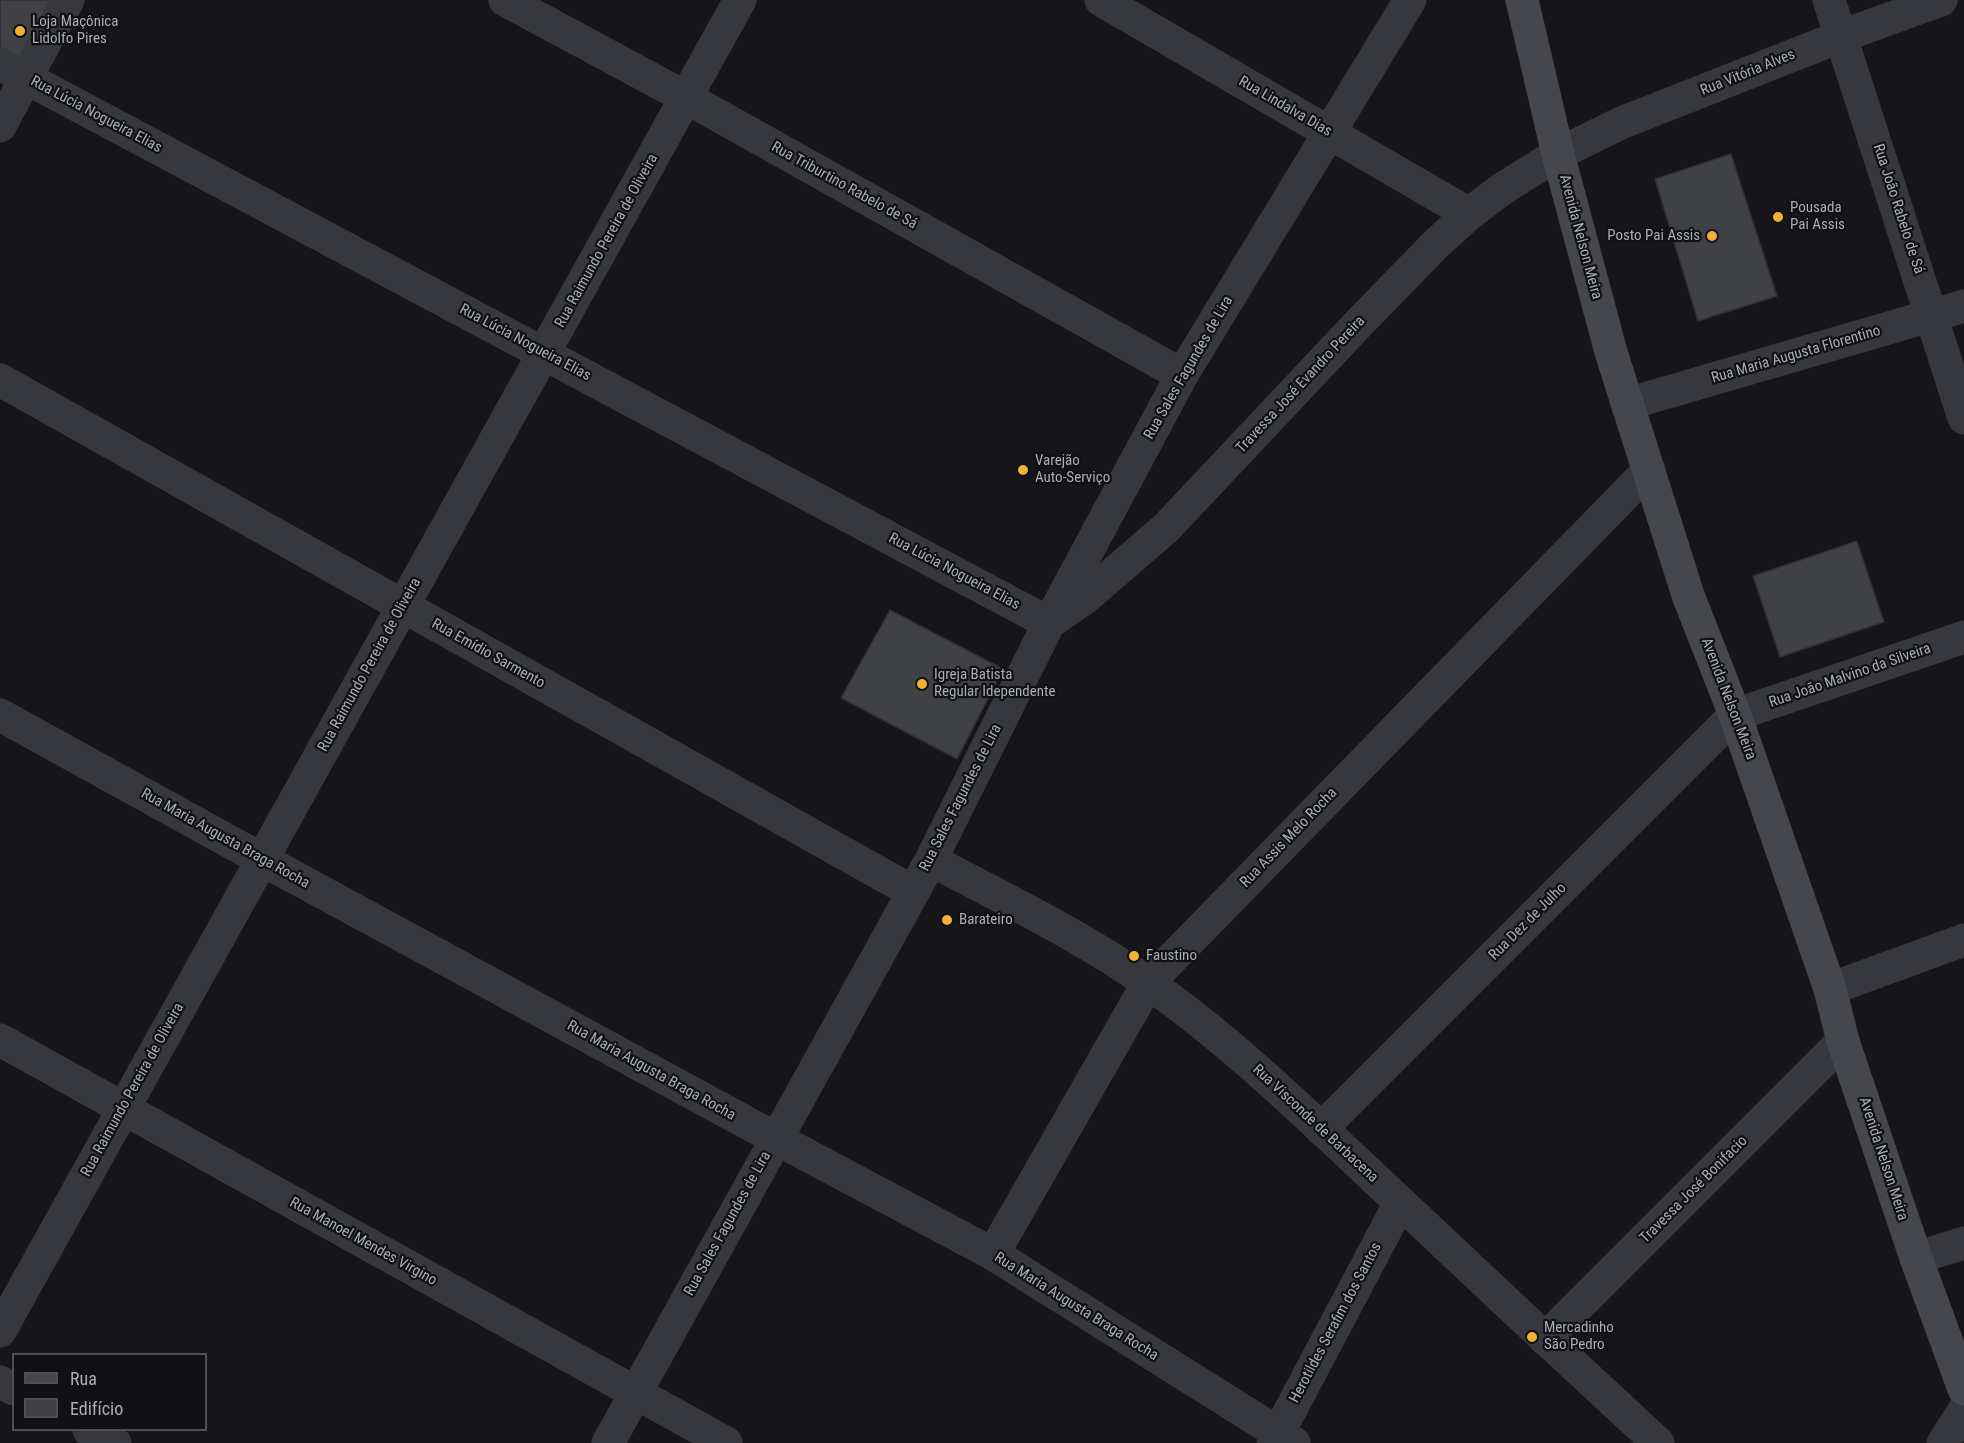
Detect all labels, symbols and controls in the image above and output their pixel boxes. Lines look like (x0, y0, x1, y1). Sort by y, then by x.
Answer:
place label: Loja Maçônica Lidolfo Pires (32, 13, 118, 48)
marker: Loja Maçônica Lidolfo Pires (13, 24, 27, 38)
street label: Rua Vitória Alves (1698, 46, 1798, 100)
street label: Rua Lúcia Nogueira Elias (27, 73, 165, 157)
street label: Rua Lindalva Dias (1235, 73, 1335, 141)
street label: Rua Triburtino Rabelo de Sá (768, 138, 920, 234)
street label: Rua João Rabelo de Sá (1868, 142, 1928, 276)
street label: Rua Raimundo Pereira de Oliveira (552, 151, 662, 331)
street label: Avenida Nelson Meira (1555, 173, 1605, 301)
place label: Pousada Pai Assis (1790, 199, 1845, 234)
marker: Pousada Pai Assis (1771, 210, 1785, 224)
place label: Posto Pai Assis (1607, 227, 1700, 245)
marker: Posto Pai Assis (1705, 229, 1719, 243)
street label: Rua Sales Fagundes de Lira (1141, 293, 1237, 443)
street label: Rua Lúcia Nogueira Elias (456, 301, 594, 385)
street label: Travessa José Evandro Pereira (1233, 313, 1369, 457)
street label: Rua Maria Augusta Florentino (1709, 322, 1883, 388)
place label: Varejão Auto-Serviço (1035, 452, 1110, 487)
marker: Varejão Auto-Serviço (1016, 463, 1030, 477)
street label: Rua Lúcia Nogueira Elias (885, 530, 1023, 614)
street label: Rua Raimundo Pereira de Oliveira (315, 575, 425, 755)
street label: Rua Emídio Sarmento (428, 615, 548, 693)
street label: Avenida Nelson Meira (1697, 636, 1759, 762)
street label: Rua João Malvino da Silveira (1767, 640, 1933, 712)
place label: Igreja Batista Regular Idependente (934, 666, 1055, 701)
marker: Igreja Batista Regular Idependente (915, 677, 929, 691)
street label: Rua Sales Fagundes de Lira (916, 722, 1006, 874)
street label: Rua Assis Melo Rocha (1237, 784, 1341, 892)
street label: Rua Maria Augusta Braga Rocha (138, 785, 312, 893)
street label: Rua Dez de Julho (1486, 880, 1570, 964)
place label: Barateiro (959, 911, 1013, 929)
marker: Barateiro (940, 913, 954, 927)
place label: Faustino (1146, 947, 1197, 965)
marker: Faustino (1127, 949, 1141, 963)
street label: Rua Raimundo Pereira de Oliveira (78, 1000, 188, 1180)
street label: Rua Maria Augusta Braga Rocha (564, 1017, 738, 1125)
street label: Rua Visconde de Barbacena (1249, 1061, 1381, 1187)
street label: Avenida Nelson Meira (1855, 1095, 1911, 1223)
street label: Travessa José Bonifacio (1637, 1133, 1751, 1247)
street label: Rua Sales Fagundes de Lira (681, 1149, 775, 1299)
street label: Rua Manoel Mendes Virgino (286, 1194, 440, 1290)
street label: Herotildes Serafim dos Santos (1286, 1240, 1386, 1406)
street label: Rua Maria Augusta Braga Rocha (991, 1249, 1161, 1365)
place label: Mercadinho São Pedro (1544, 1319, 1614, 1354)
marker: Mercadinho São Pedro (1525, 1330, 1539, 1344)
legend (12, 1353, 207, 1431)
text: Rua (70, 1368, 97, 1389)
text: Edifício (70, 1398, 123, 1419)

